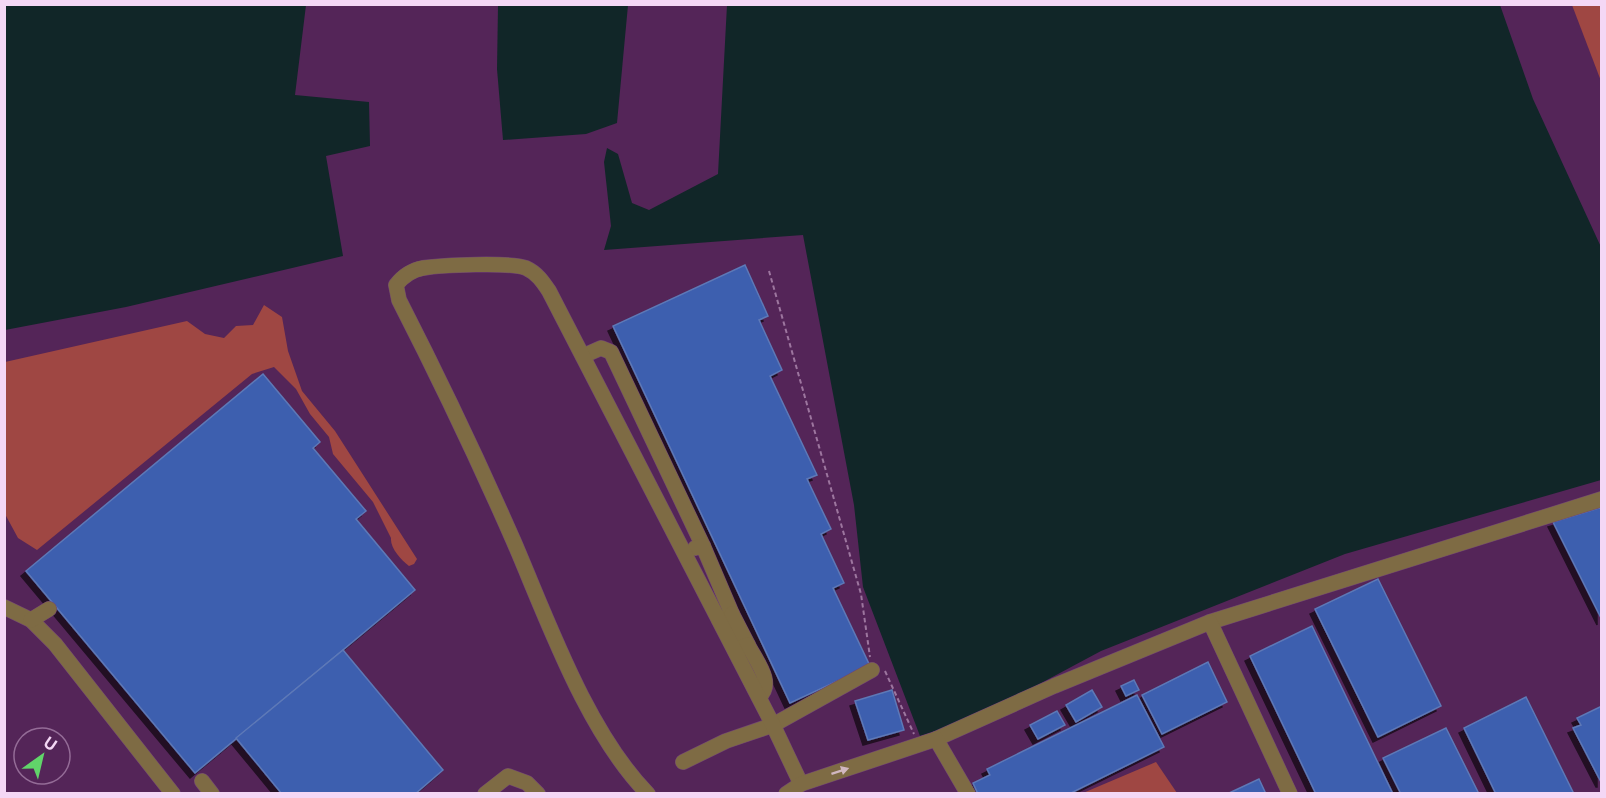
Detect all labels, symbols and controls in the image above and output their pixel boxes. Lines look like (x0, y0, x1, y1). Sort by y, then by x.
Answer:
north arrow (12, 726, 72, 786)
text: U (40, 732, 61, 755)
one-way arrow (831, 766, 849, 775)

